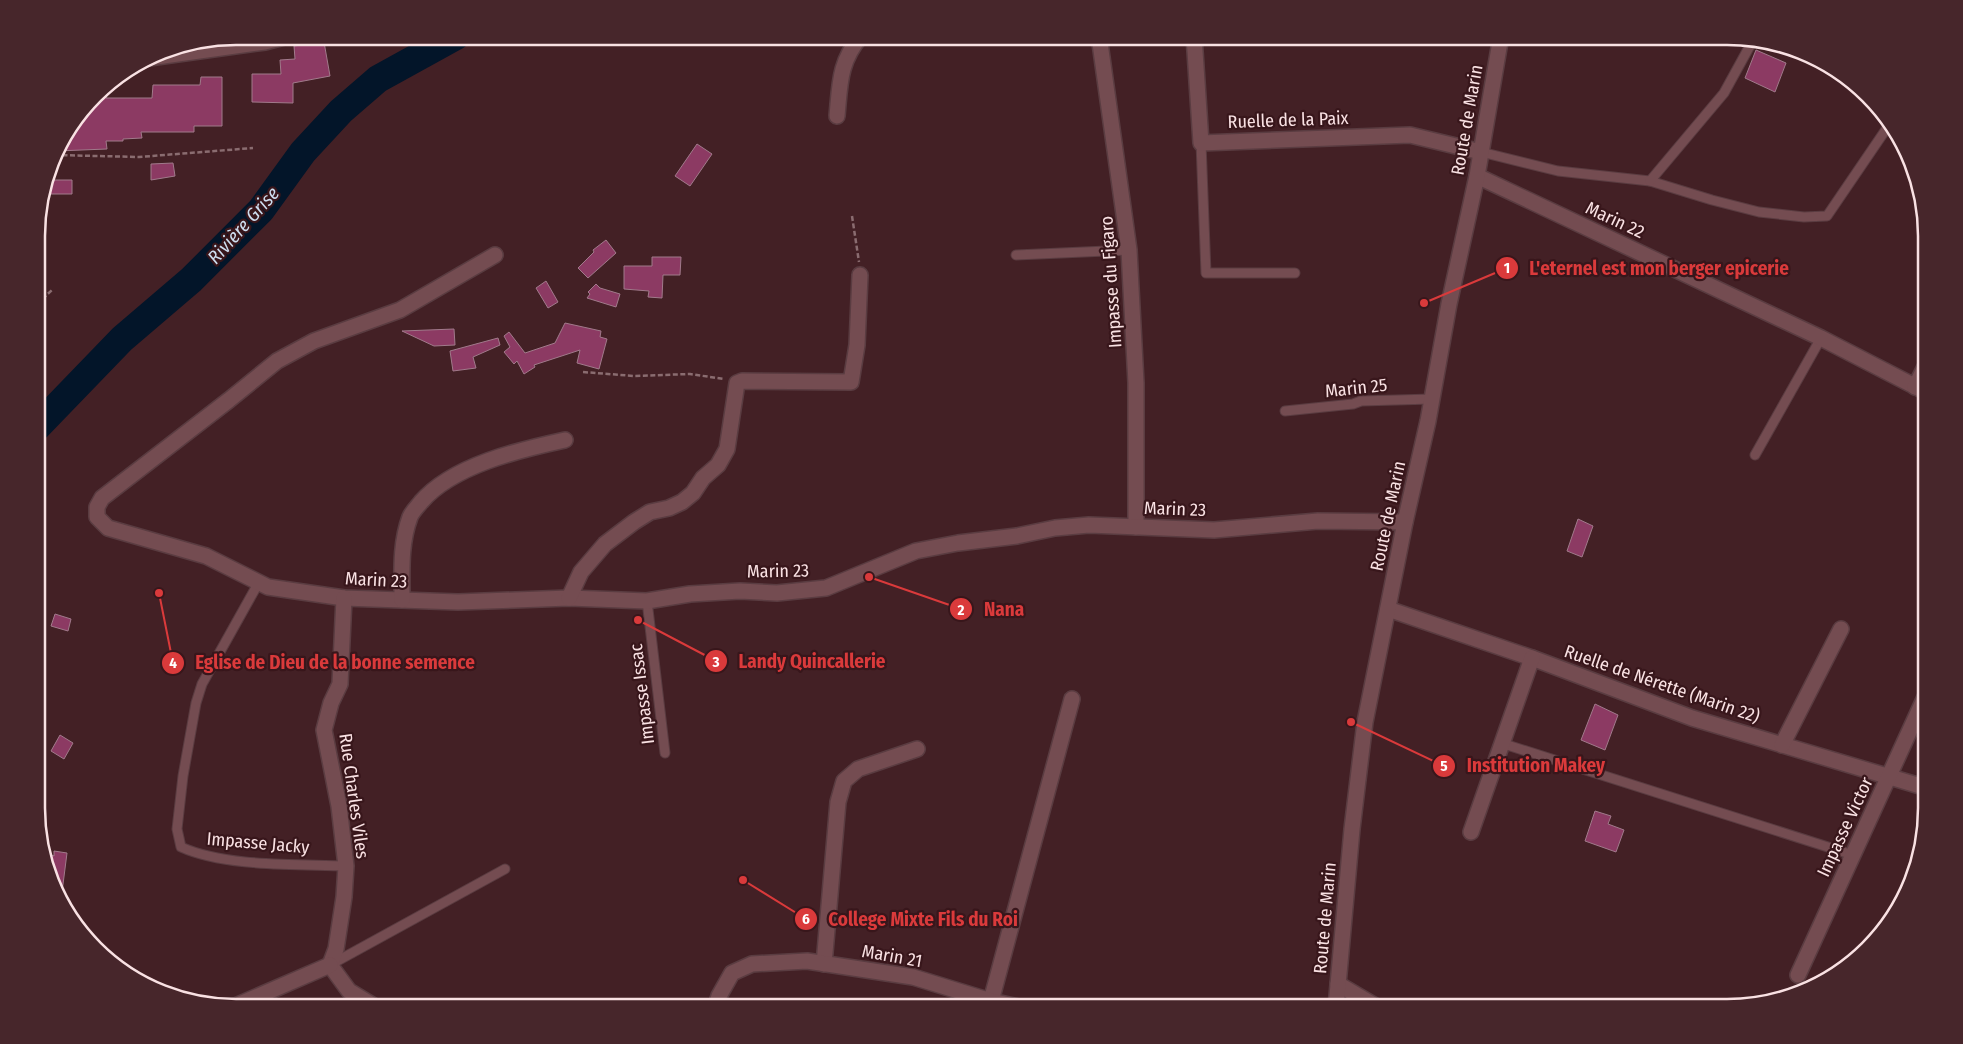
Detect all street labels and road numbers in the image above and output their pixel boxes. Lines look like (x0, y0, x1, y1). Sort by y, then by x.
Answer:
street label: Route de Marin (1446, 63, 1488, 177)
street label: Ruelle de la Paix (1227, 107, 1349, 133)
street label: Marin 22 (1582, 197, 1648, 243)
street label: Impasse du Figaro (1095, 215, 1127, 349)
street label: Marin 25 (1324, 374, 1388, 402)
street label: Route de Marin (1366, 459, 1410, 573)
street label: Marin 23 (1144, 497, 1206, 521)
street label: Marin 23 (747, 559, 809, 583)
street label: Marin 23 (344, 567, 408, 593)
street label: Ruelle de Nérette (Marin 22) (1561, 640, 1763, 728)
street label: Impasse Issac (625, 642, 659, 746)
street label: Rue Charles Viles (334, 732, 374, 860)
street label: Impasse Victor (1812, 773, 1878, 880)
street label: Impasse Jacky (206, 828, 310, 858)
street label: Route de Marin (1309, 861, 1341, 975)
street label: Marin 21 (860, 940, 924, 972)

